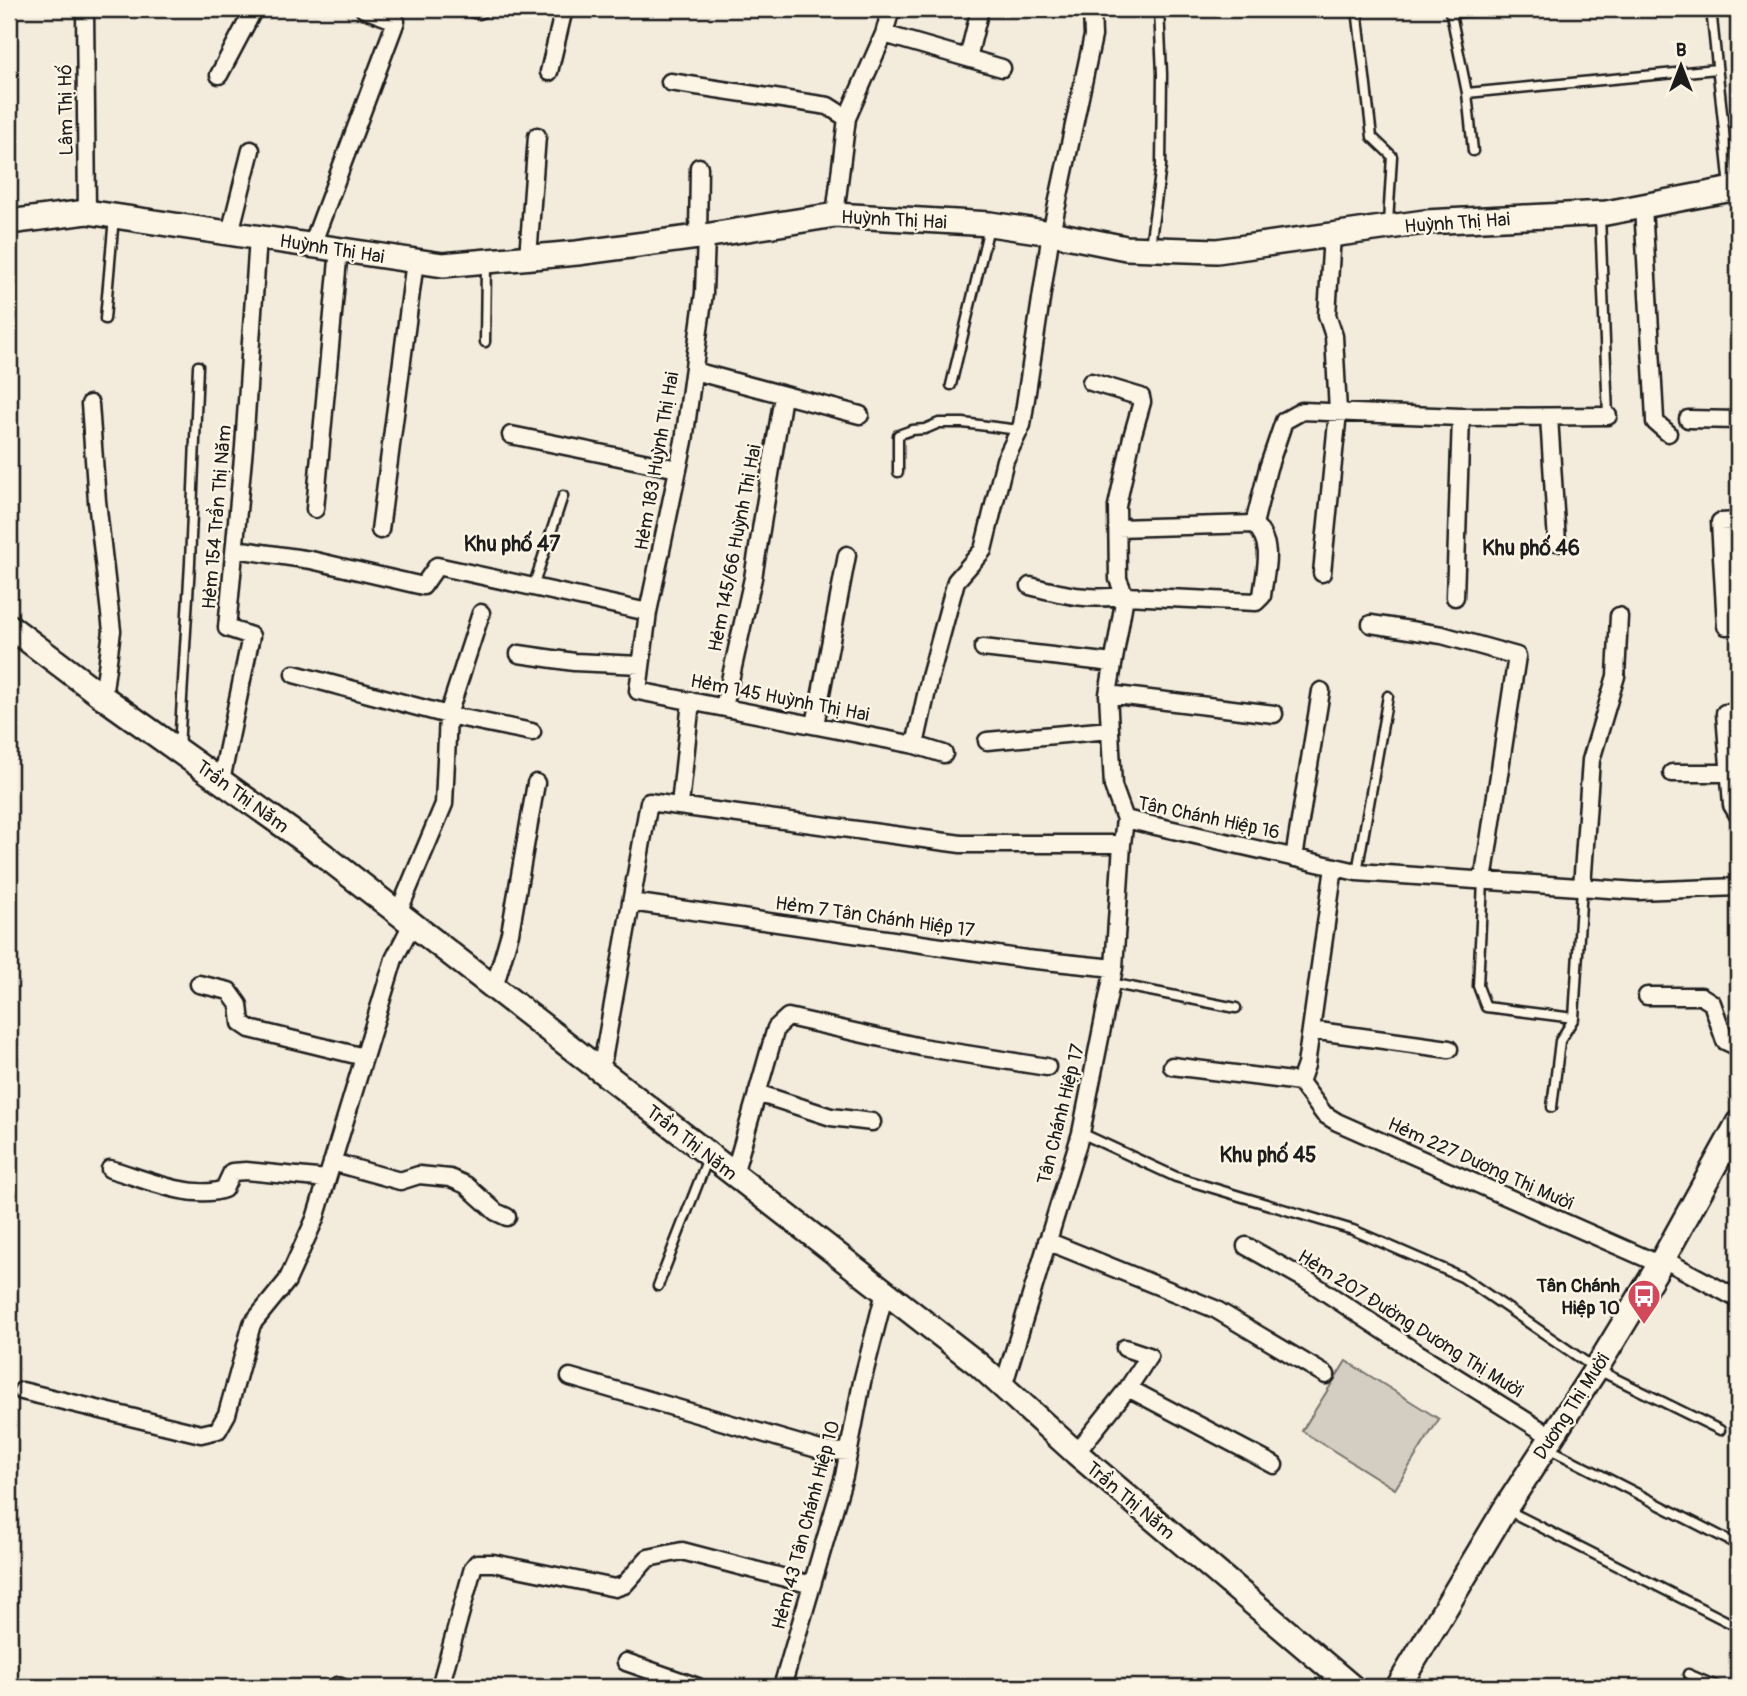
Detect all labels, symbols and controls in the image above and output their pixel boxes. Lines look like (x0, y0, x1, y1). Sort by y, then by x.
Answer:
north arrow (1646, 32, 1716, 102)
text: B (1676, 38, 1687, 62)
street label: Lâm Thị Hố (53, 64, 79, 156)
street label: Huỳnh Thị Hai (840, 205, 947, 235)
street label: Huỳnh Thị Hai (1403, 207, 1511, 239)
street label: Huỳnh Thị Hai (278, 229, 386, 269)
street label: Hẻm 183 Huỳnh Thị Hai (629, 370, 684, 552)
street label: Hẻm 154 Trần Thị Năm (197, 424, 237, 610)
street label: Hẻm 145/66 Huỳnh Thị Hai (703, 442, 767, 654)
district label: Khu phố 47 (464, 530, 561, 558)
district label: Khu phố 46 (1482, 534, 1580, 562)
street label: Hẻm 145 Huỳnh Thị Hai (688, 669, 871, 727)
street label: Trần Thị Năm (191, 755, 294, 839)
street label: Tân Chánh Hiệp 16 (1136, 791, 1282, 845)
street label: Hẻm 7 Tân Chánh Hiệp 17 (774, 891, 976, 943)
street label: Tân Chánh Hiệp 17 (1032, 1042, 1090, 1187)
street label: Trần Thị Năm (641, 1100, 742, 1186)
street label: Hẻm 227 Dương Thị Mười (1384, 1112, 1577, 1216)
district label: Khu phố 45 (1220, 1141, 1317, 1169)
street label: Hẻm 207 Đường Dương Thị Mười (1293, 1245, 1527, 1403)
place label: Tân Chánh Hiệp 10 (1536, 1274, 1620, 1320)
bus stop icon: Tân Chánh Hiệp 10 (1625, 1277, 1663, 1326)
street label: Dương Thị Mười (1528, 1349, 1615, 1464)
street label: Hẻm 43 Tân Chánh Hiệp 10 (766, 1418, 845, 1632)
street label: Trần Thị Năm (1081, 1457, 1180, 1545)

